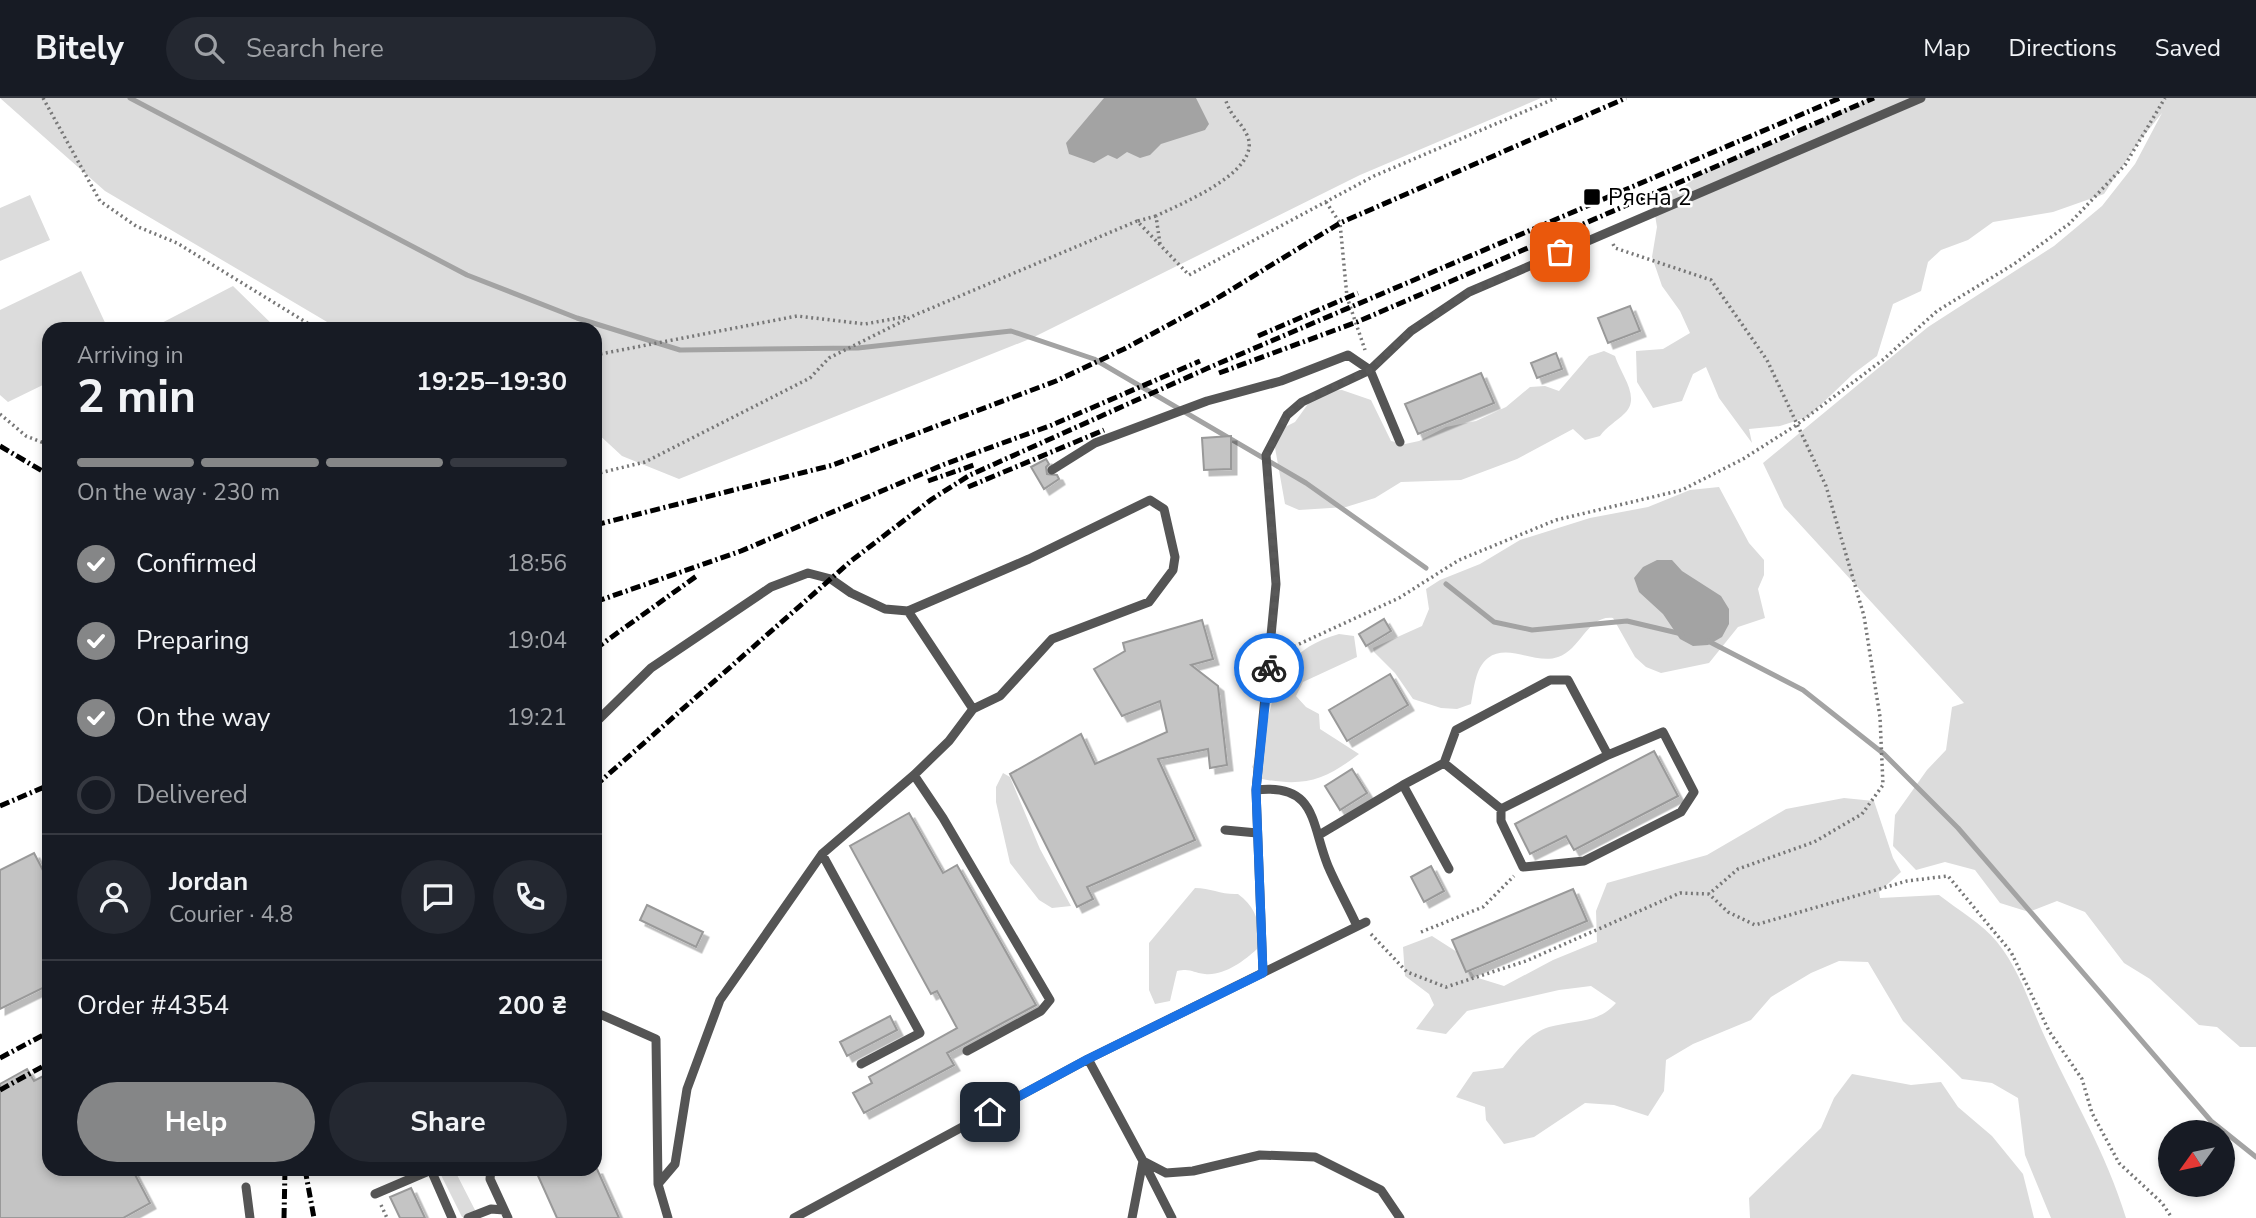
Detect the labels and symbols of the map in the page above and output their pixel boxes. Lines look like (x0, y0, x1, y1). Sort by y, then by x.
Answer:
place label: Рясна 2 (1608, 182, 1691, 213)
marker: Рясна 2 (1582, 187, 1602, 207)
pin (1530, 222, 1590, 282)
courier (1234, 633, 1304, 703)
pin (960, 1082, 1020, 1142)
north arrow (2158, 1120, 2235, 1197)

